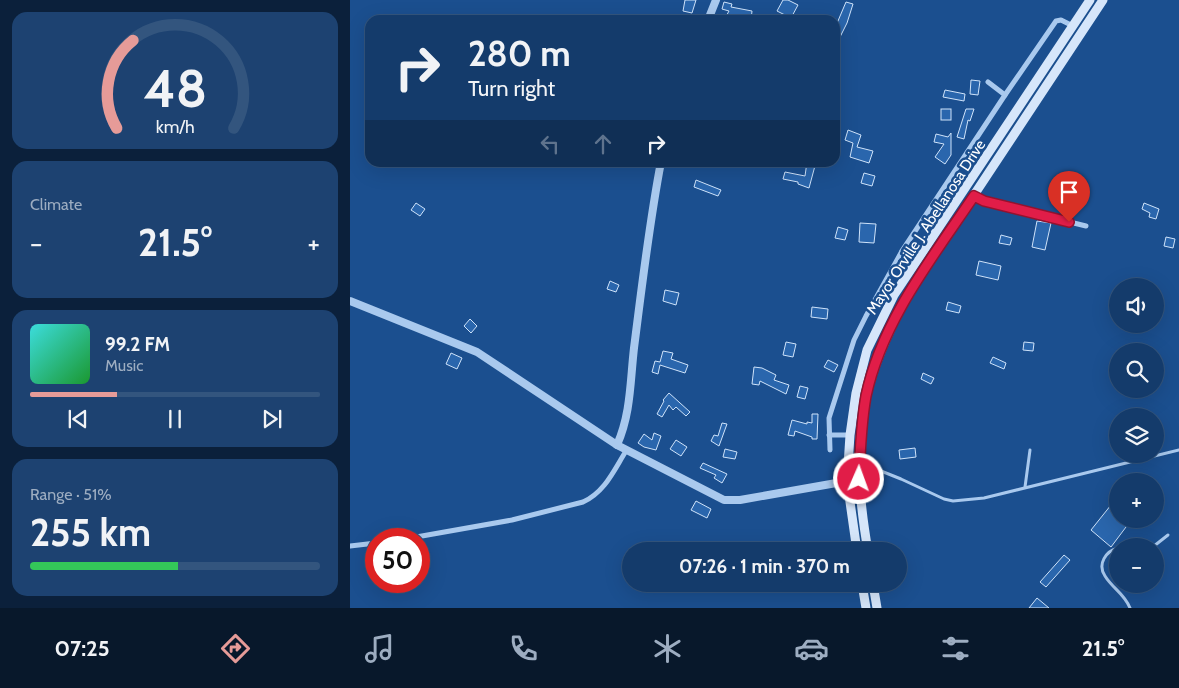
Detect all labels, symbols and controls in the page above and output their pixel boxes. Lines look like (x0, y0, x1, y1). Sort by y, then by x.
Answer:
text: 280 m (468, 32, 571, 75)
icon: right (385, 35, 450, 100)
text: 48 (143, 57, 207, 120)
text: Turn right (468, 75, 555, 102)
text: km/h (155, 116, 195, 137)
icon: left (536, 130, 564, 158)
icon: ahead (589, 130, 617, 158)
icon: right (642, 130, 670, 158)
street label: Mayor Orville J. Abellanosa Drive (863, 136, 989, 318)
pin (1048, 171, 1090, 222)
icon: arrive (1055, 178, 1083, 206)
text: Climate (30, 195, 82, 214)
text: 21.5° (138, 219, 212, 266)
text: − (30, 226, 42, 260)
text: + (308, 226, 320, 260)
map controls (1109, 278, 1164, 593)
button: sound (1109, 278, 1164, 333)
text: 99.2 FM (105, 333, 170, 356)
button: search (1109, 343, 1164, 398)
text: Music (105, 356, 143, 375)
icon: previous (64, 405, 92, 433)
icon: pause (161, 405, 189, 433)
icon: next (258, 405, 286, 433)
button: layers (1109, 408, 1164, 463)
position arrow (832, 452, 884, 504)
button: + (1109, 473, 1164, 528)
text: Range · 51% (30, 485, 112, 504)
text: 255 km (30, 509, 151, 556)
speed limit sign: 50 (365, 528, 430, 593)
button: − (1109, 538, 1164, 593)
text: 07:26 · 1 min · 370 m (679, 555, 850, 578)
icon: directions (218, 631, 253, 666)
icon: music (362, 631, 397, 666)
icon: phone (506, 631, 541, 666)
icon: climate (650, 631, 685, 666)
icon: car (794, 631, 829, 666)
icon: filters (938, 631, 973, 666)
text: 07:25 (54, 635, 110, 662)
text: 21.5° (1082, 635, 1124, 662)

